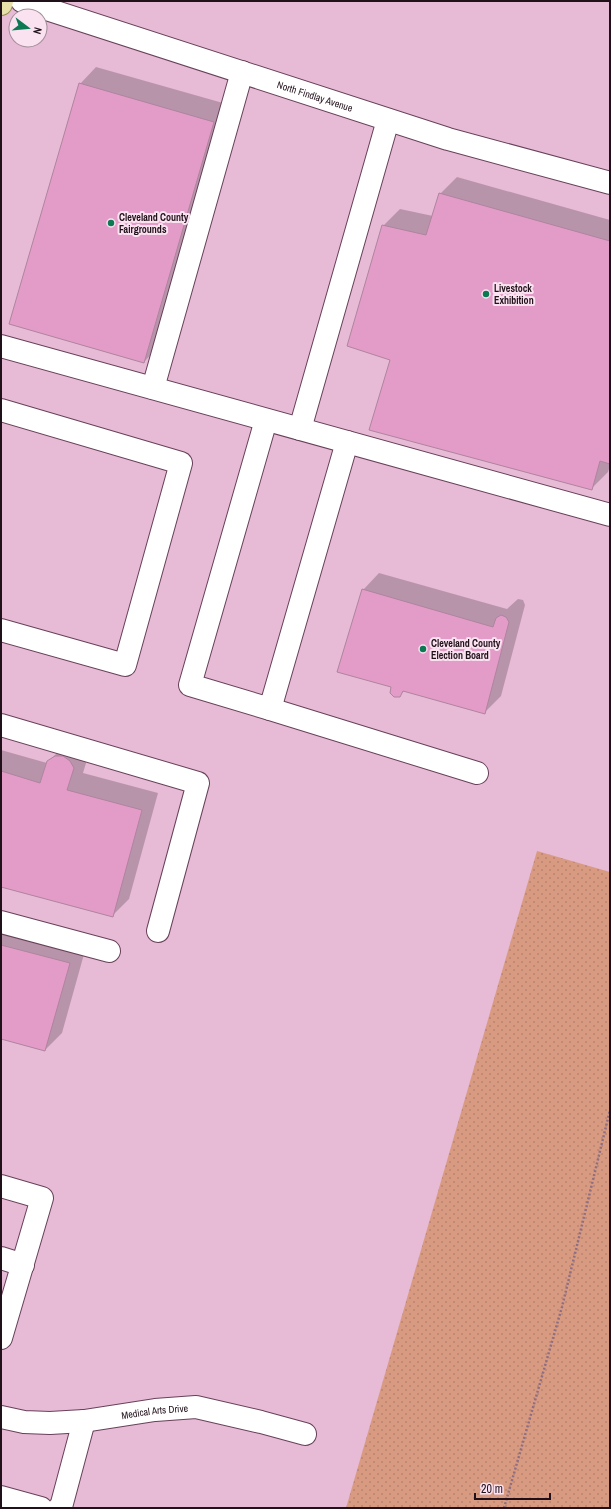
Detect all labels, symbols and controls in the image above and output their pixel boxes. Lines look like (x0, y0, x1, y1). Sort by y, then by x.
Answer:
north arrow (8, 8, 48, 48)
text: N (30, 26, 45, 36)
street label: North Findlay Avenue (276, 78, 355, 114)
place label: Cleveland County Fairgrounds (119, 211, 189, 236)
marker: Cleveland County Fairgrounds (106, 218, 116, 228)
place label: Livestock Exhibition (494, 282, 534, 307)
marker: Livestock Exhibition (481, 289, 491, 299)
place label: Cleveland County Election Board (431, 637, 501, 662)
marker: Cleveland County Election Board (418, 644, 428, 654)
street label: Medical Arts Drive (120, 1401, 189, 1422)
scale bar (475, 1475, 550, 1501)
text: 20 m (481, 1481, 503, 1497)

